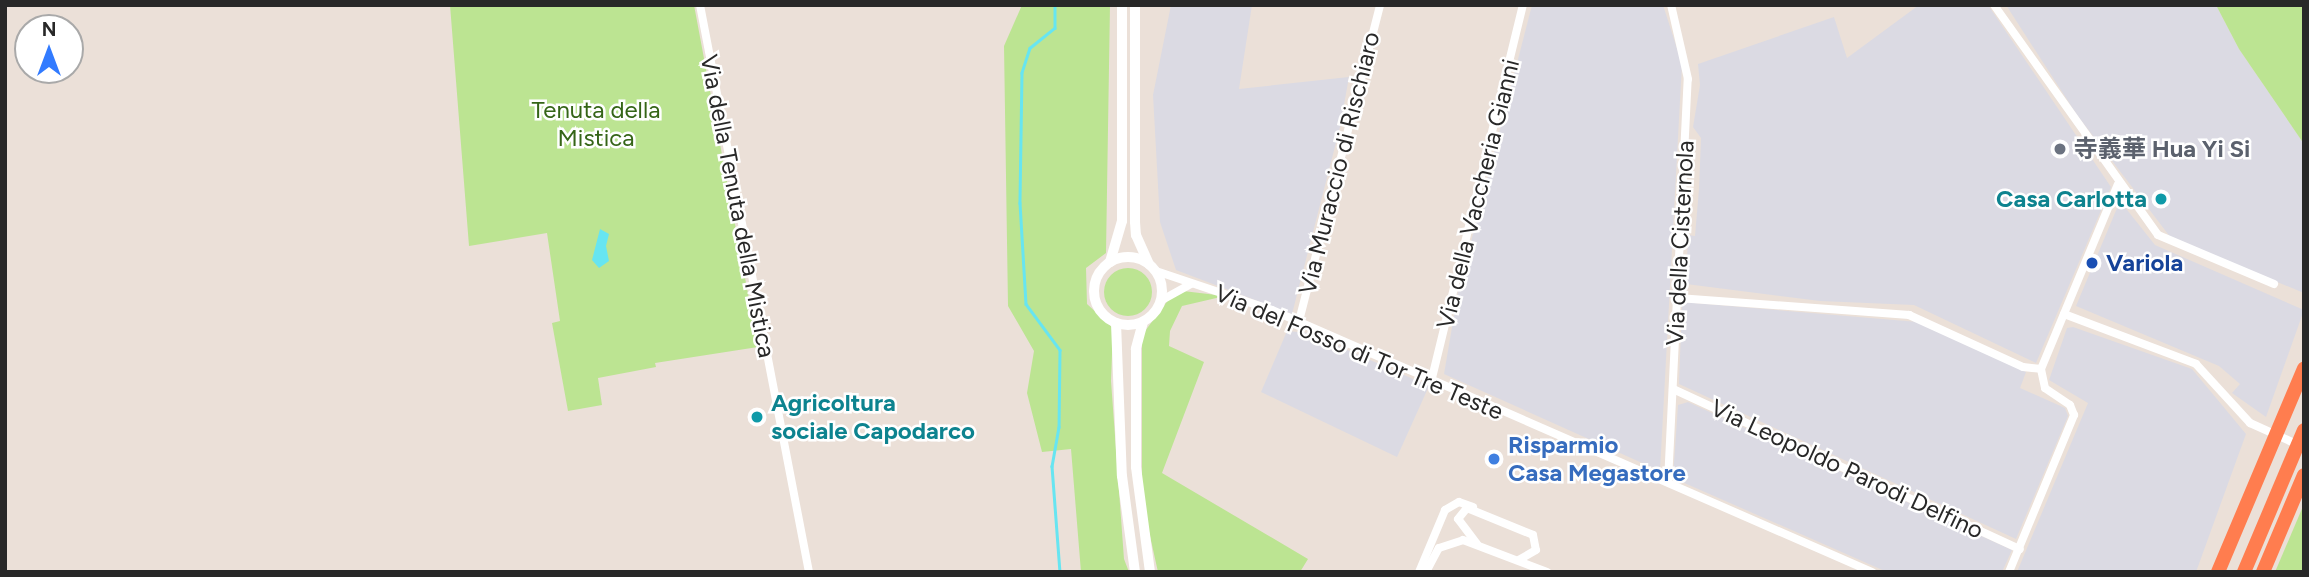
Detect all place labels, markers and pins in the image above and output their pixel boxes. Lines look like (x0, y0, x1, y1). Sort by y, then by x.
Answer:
place label: 寺義華 Hua Yi Si (2074, 135, 2250, 163)
marker: 寺義華 Hua Yi Si (2052, 141, 2068, 157)
place label: Casa Carlotta (1996, 185, 2147, 213)
marker: Casa Carlotta (2153, 191, 2169, 207)
place label: Variola (2106, 249, 2183, 277)
marker: Variola (2084, 255, 2100, 271)
place label: Agricoltura sociale Capodarco (771, 389, 975, 445)
marker: Agricoltura sociale Capodarco (749, 409, 765, 425)
place label: Risparmio Casa Megastore (1508, 431, 1686, 487)
marker: Risparmio Casa Megastore (1486, 451, 1502, 467)

